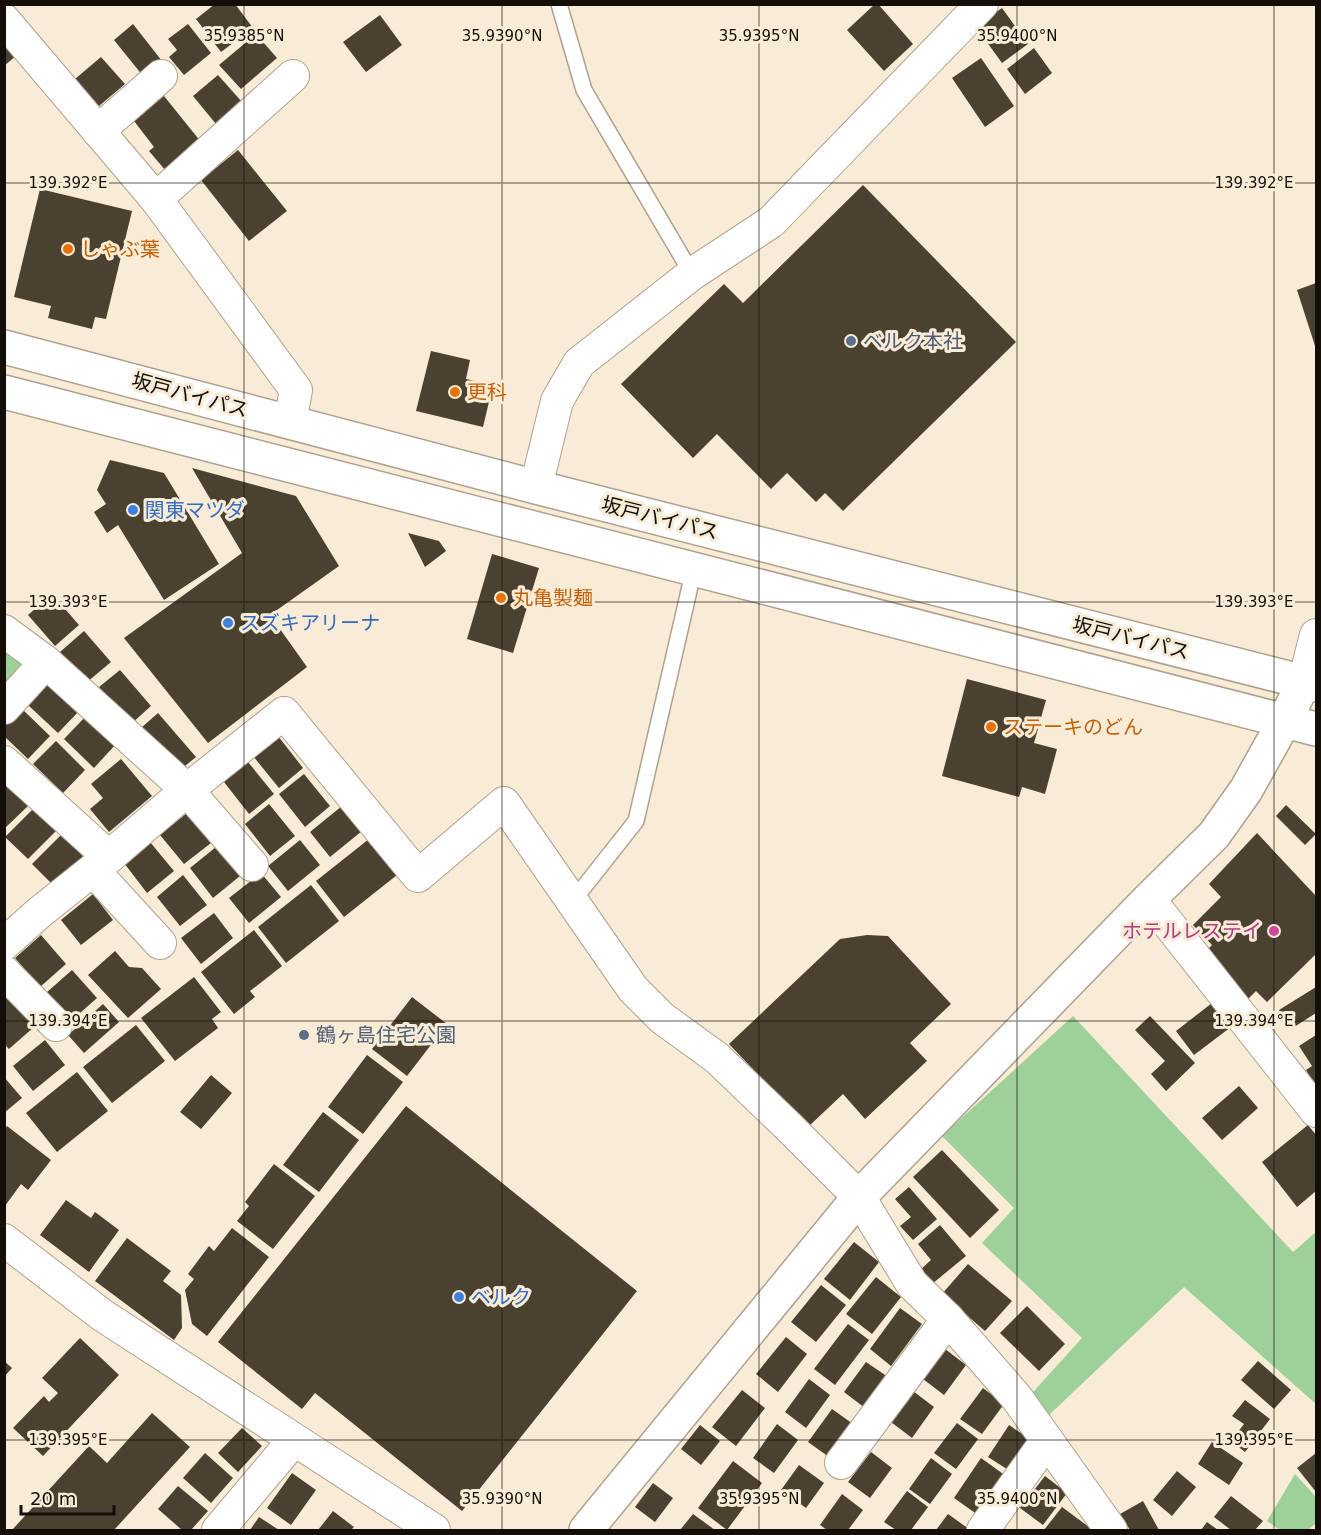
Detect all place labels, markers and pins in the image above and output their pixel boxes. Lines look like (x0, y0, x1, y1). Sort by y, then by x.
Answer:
place label: しゃぶ葉 (80, 237, 160, 261)
marker: しゃぶ葉 (61, 242, 75, 256)
place label: ベルク本社 (863, 329, 963, 353)
marker: ベルク本社 (844, 334, 858, 348)
place label: 更科 (467, 380, 507, 404)
marker: 更科 (448, 385, 462, 399)
place label: 関東マツダ (145, 498, 245, 522)
marker: 関東マツダ (126, 503, 140, 517)
place label: 丸亀製麺 (513, 586, 593, 610)
marker: 丸亀製麺 (494, 591, 508, 605)
place label: スズキアリーナ (240, 611, 380, 635)
marker: スズキアリーナ (221, 616, 235, 630)
place label: ステーキのどん (1003, 715, 1143, 739)
marker: ステーキのどん (984, 720, 998, 734)
place label: ホテルレステイ (1122, 919, 1262, 943)
marker: ホテルレステイ (1267, 924, 1281, 938)
place label: 鶴ヶ島住宅公園 (316, 1023, 456, 1047)
marker: 鶴ヶ島住宅公園 (297, 1028, 311, 1042)
place label: ベルク (471, 1285, 531, 1309)
marker: ベルク (452, 1290, 466, 1304)

